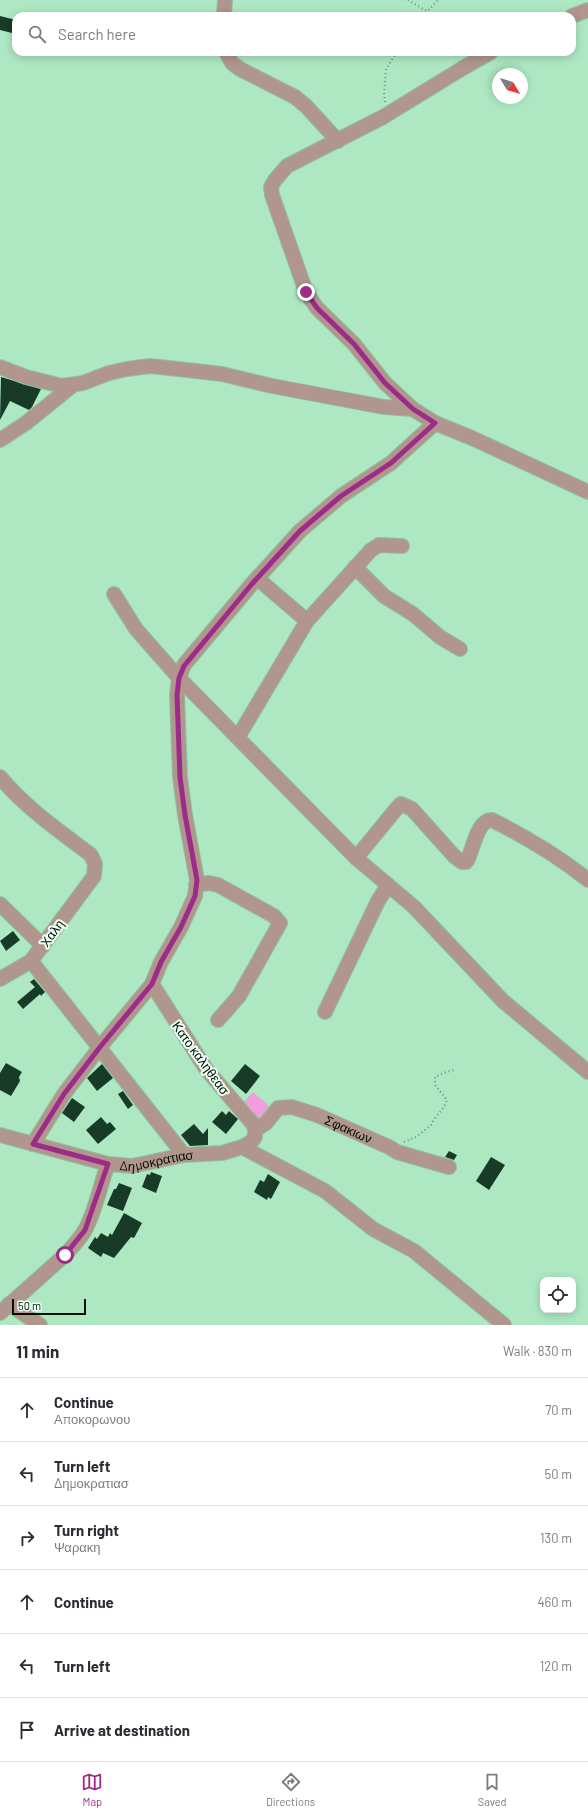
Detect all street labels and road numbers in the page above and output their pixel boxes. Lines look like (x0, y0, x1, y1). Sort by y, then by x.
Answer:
street label: Χαλη (37, 916, 67, 950)
street label: Κατο καληθεασ (169, 1018, 233, 1098)
street label: Σφακιων (322, 1112, 375, 1146)
street label: Δημοκρατιασ (119, 1147, 194, 1174)

